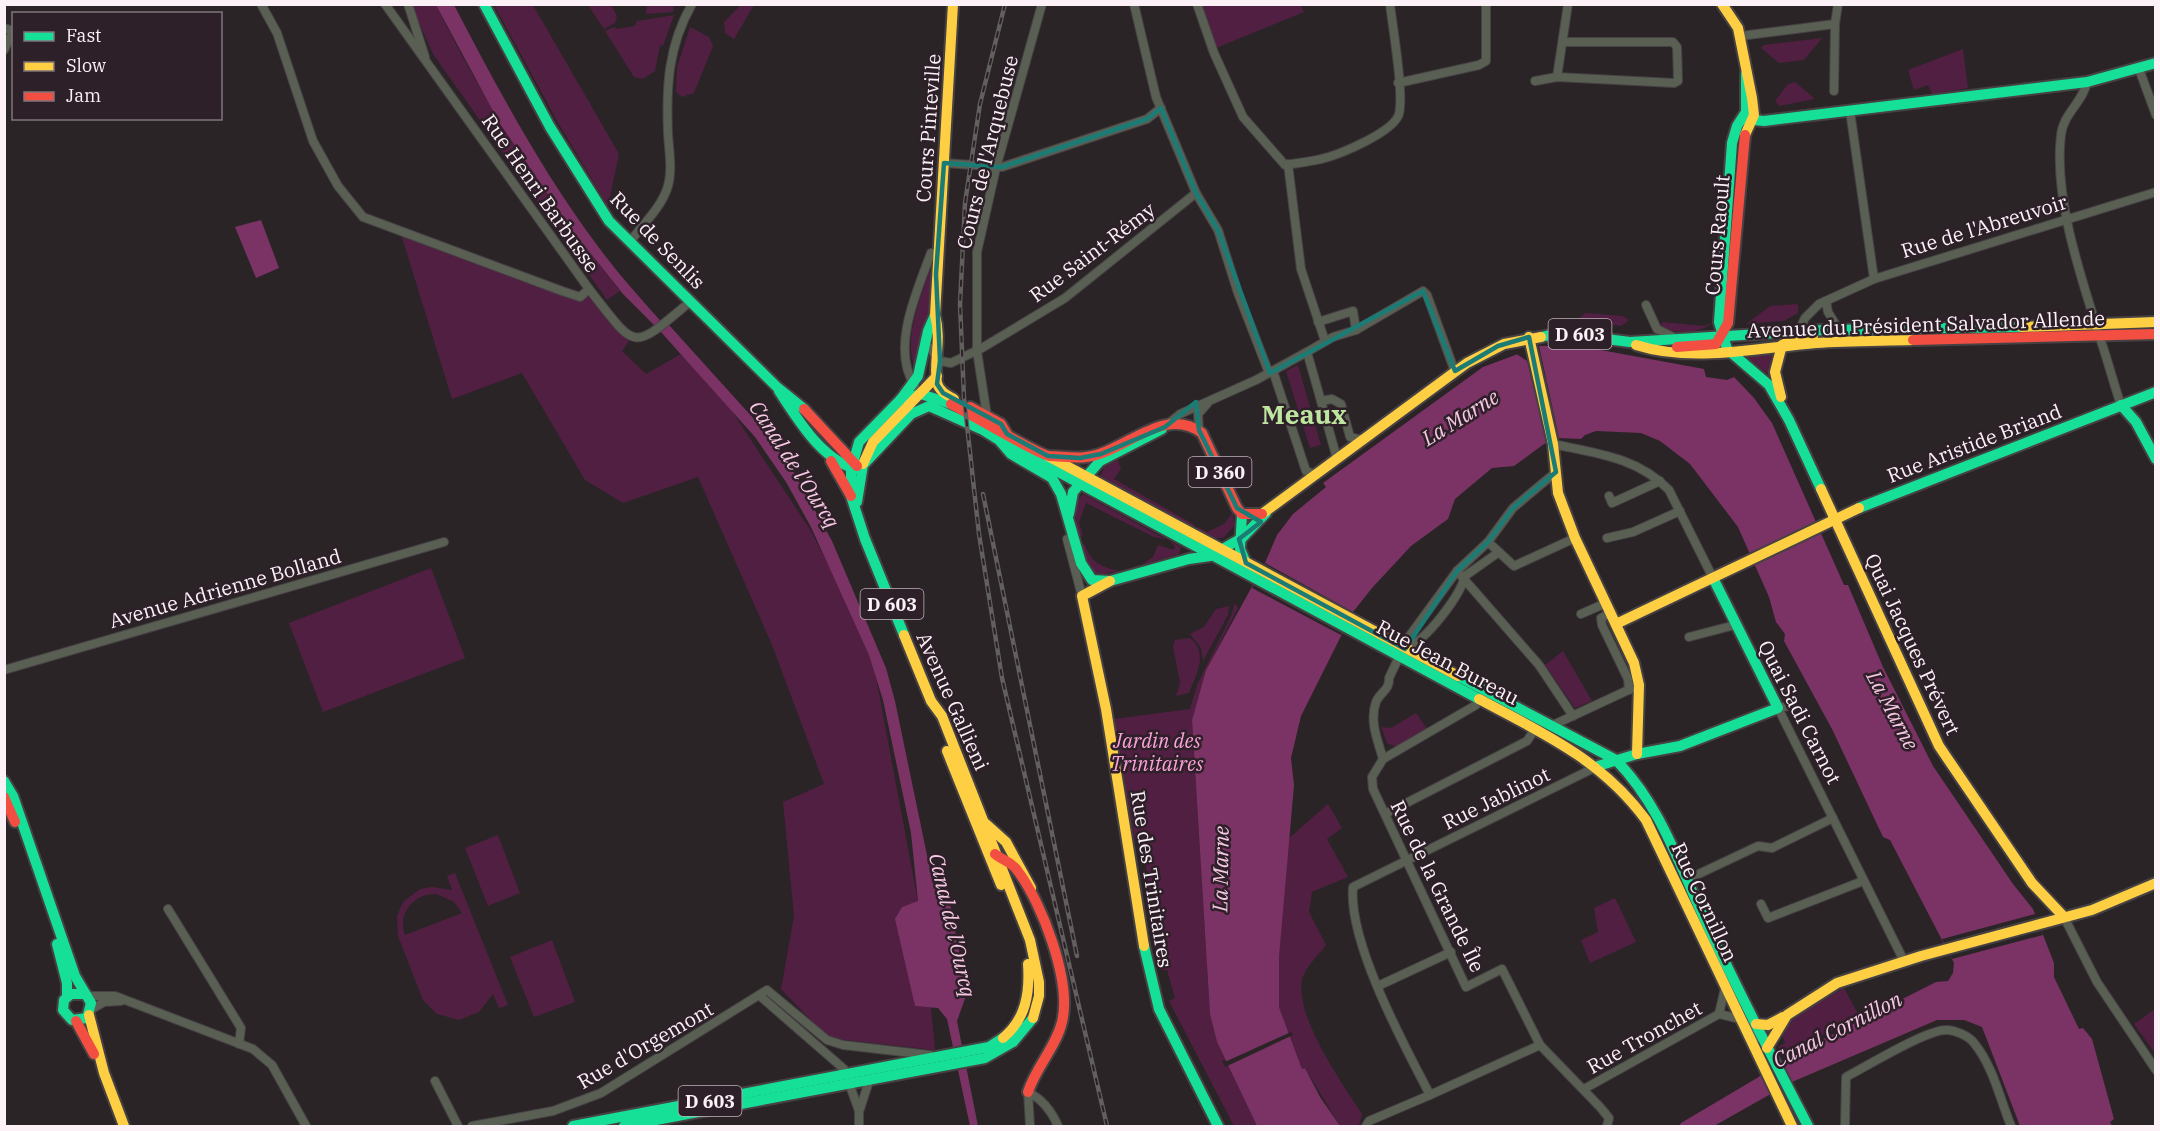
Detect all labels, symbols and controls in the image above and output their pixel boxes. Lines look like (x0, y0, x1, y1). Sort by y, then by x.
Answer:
legend (12, 12, 222, 120)
text: Fast (66, 24, 101, 47)
street label: Cours de l'Arquebuse (950, 52, 1024, 252)
street label: Cours Pinteville (909, 53, 947, 203)
text: Slow (66, 54, 106, 77)
text: Jam (66, 84, 101, 107)
street label: Rue Henri Barbusse (476, 108, 606, 278)
street label: Cours Raoult (1698, 174, 1736, 296)
street label: Rue de Senlis (605, 185, 711, 295)
street label: Rue de l'Abreuvoir (1898, 188, 2070, 264)
street label: Rue Saint-Rémy (1024, 196, 1161, 308)
street label: Avenue du Président Salvador Allende (1746, 304, 2106, 344)
road number: D 603 (1548, 319, 1612, 349)
water label: La Marne (1415, 382, 1504, 452)
water label: Canal de l'Ourcq (743, 395, 847, 533)
district label: Meaux (1261, 397, 1347, 431)
street label: Rue Aristide Briand (1883, 397, 2065, 489)
road number: D 360 (1188, 457, 1252, 487)
street label: Avenue Adrienne Bolland (106, 542, 344, 634)
street label: Quai Jacques Prévert (1859, 549, 1967, 739)
road number: D 603 (860, 589, 924, 619)
street label: Rue Jean Bureau (1372, 613, 1524, 711)
street label: Avenue Gallieni (910, 628, 996, 774)
street label: Quai Sadi Carnot (1752, 635, 1848, 789)
water label: La Marne (1860, 665, 1926, 755)
park label: Jardin des Trinitaires (1111, 727, 1204, 777)
street label: Rue Jablinot (1438, 760, 1554, 836)
street label: Rue des Trinitaires (1125, 789, 1179, 969)
street label: Rue de la Grande Île (1385, 795, 1491, 977)
water label: La Marne (1205, 825, 1235, 913)
street label: Rue Cornillon (1665, 838, 1745, 966)
water label: Canal de l'Ourcq (923, 850, 983, 1000)
water label: Canal Cornillon (1768, 984, 1906, 1074)
street label: Rue Tronchet (1582, 994, 1706, 1080)
street label: Rue d'Orgemont (572, 995, 718, 1095)
road number: D 603 (678, 1086, 742, 1116)

